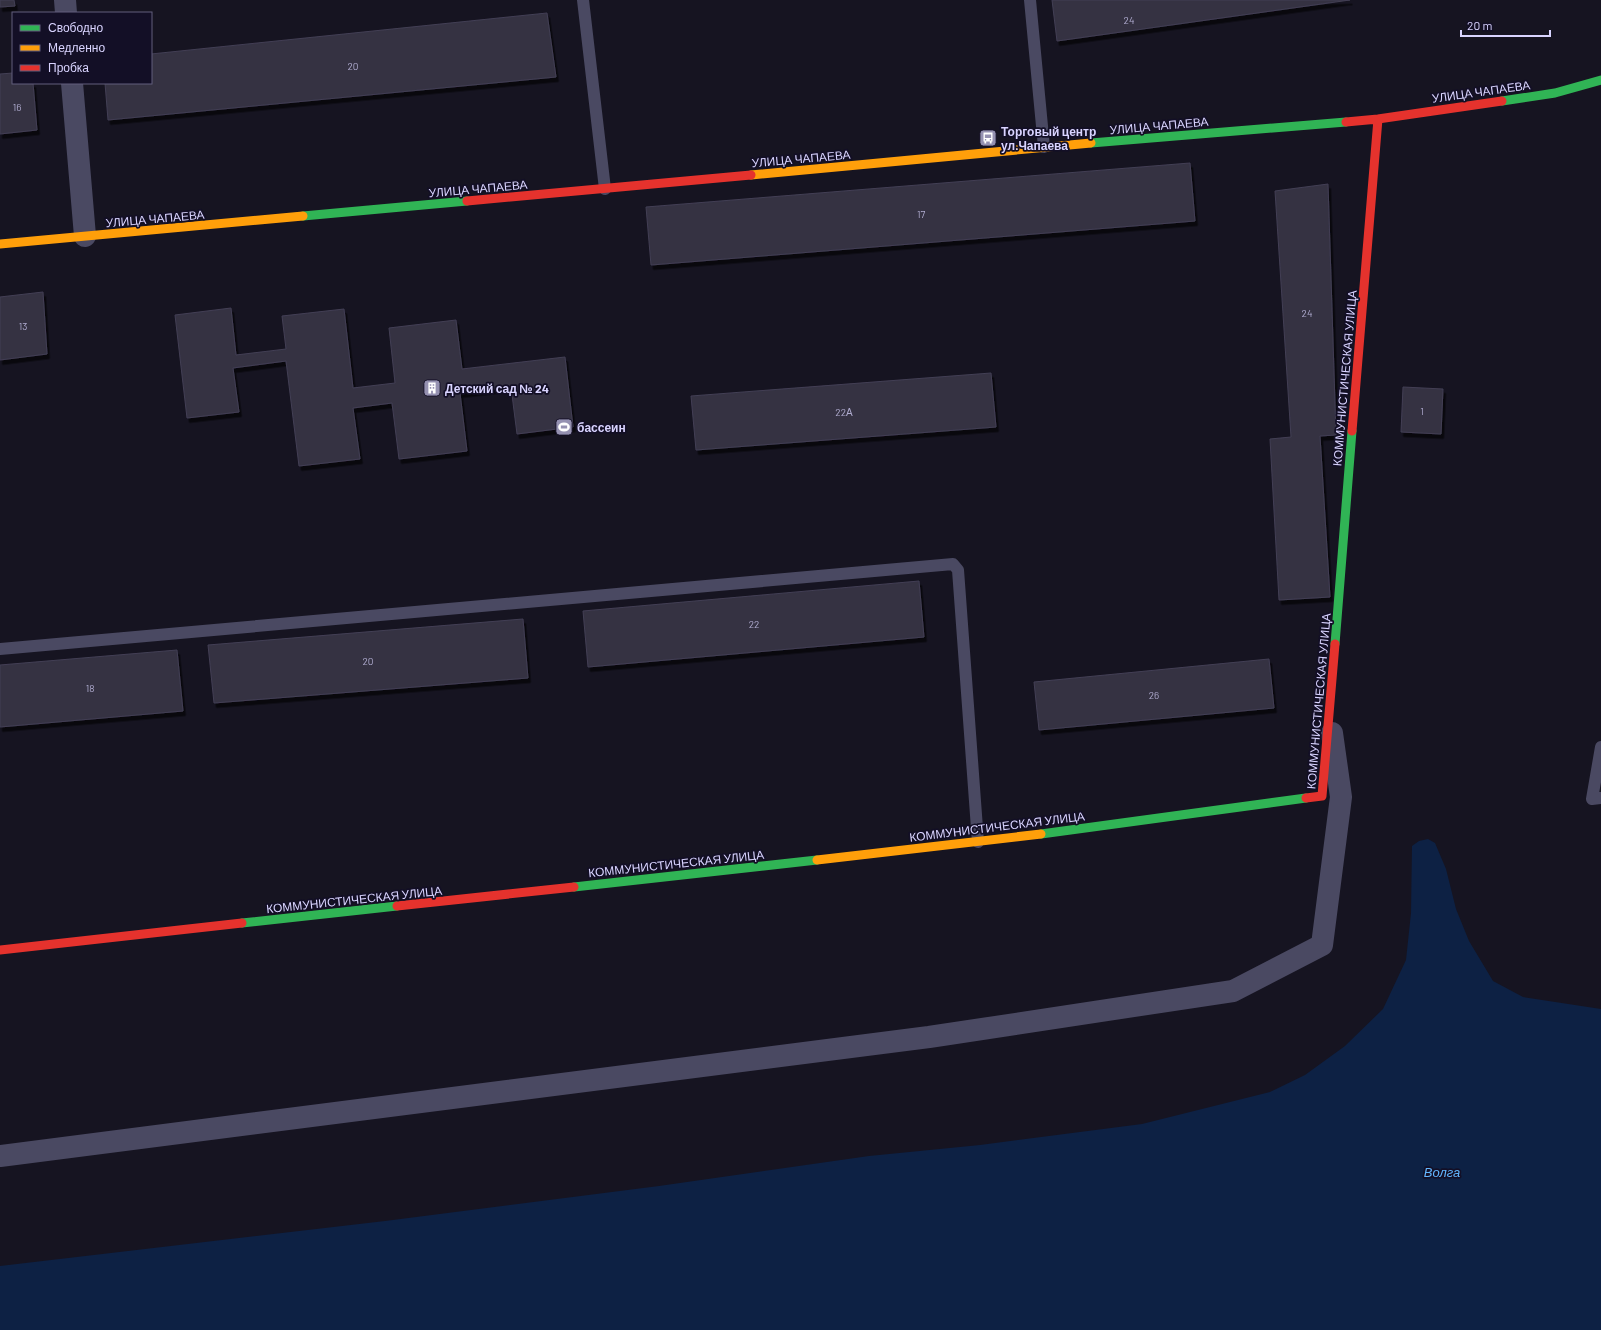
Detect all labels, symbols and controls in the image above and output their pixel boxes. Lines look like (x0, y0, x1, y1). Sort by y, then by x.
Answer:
legend (12, 12, 152, 84)
scale bar (1461, 12, 1550, 38)
house number: 24 (1124, 14, 1134, 26)
text: 20 m (1467, 18, 1493, 32)
text: Свободно (48, 20, 103, 35)
text: Медленно (48, 40, 105, 55)
text: Пробка (48, 60, 89, 75)
house number: 20 (347, 60, 359, 72)
street label: УЛИЦА ЧАПАЕВА (1431, 77, 1531, 106)
house number: 16 (13, 101, 21, 113)
street label: УЛИЦА ЧАПАЕВА (1109, 114, 1209, 137)
place label: Торговый центр ул.Чапаева (1001, 124, 1096, 153)
bus stop icon: Торговый центр ул.Чапаева (978, 128, 998, 148)
street label: УЛИЦА ЧАПАЕВА (751, 147, 851, 170)
street label: УЛИЦА ЧАПАЕВА (428, 177, 528, 200)
street label: УЛИЦА ЧАПАЕВА (105, 207, 205, 230)
house number: 17 (917, 208, 925, 220)
street label: КОММУНИСТИЧЕСКАЯ УЛИЦА (1329, 289, 1360, 467)
house number: 24 (1302, 307, 1312, 319)
house number: 13 (19, 320, 27, 332)
building icon: Детский сад № 24 (422, 378, 442, 398)
place label: Детский сад № 24 (445, 381, 549, 396)
house number: 1 (1420, 405, 1424, 417)
house number: 22А (835, 406, 853, 418)
sports icon: бассеин (554, 417, 574, 437)
place label: бассеин (577, 420, 626, 434)
street label: КОММУНИСТИЧЕСКАЯ УЛИЦА (1303, 612, 1334, 790)
house number: 22 (749, 618, 759, 630)
house number: 20 (362, 655, 374, 667)
house number: 18 (86, 682, 94, 694)
house number: 26 (1149, 689, 1159, 701)
street label: КОММУНИСТИЧЕСКАЯ УЛИЦА (908, 808, 1086, 845)
street label: КОММУНИСТИЧЕСКАЯ УЛИЦА (587, 847, 765, 880)
street label: КОММУНИСТИЧЕСКАЯ УЛИЦА (265, 883, 443, 916)
water label: Волга (1424, 1164, 1460, 1180)

